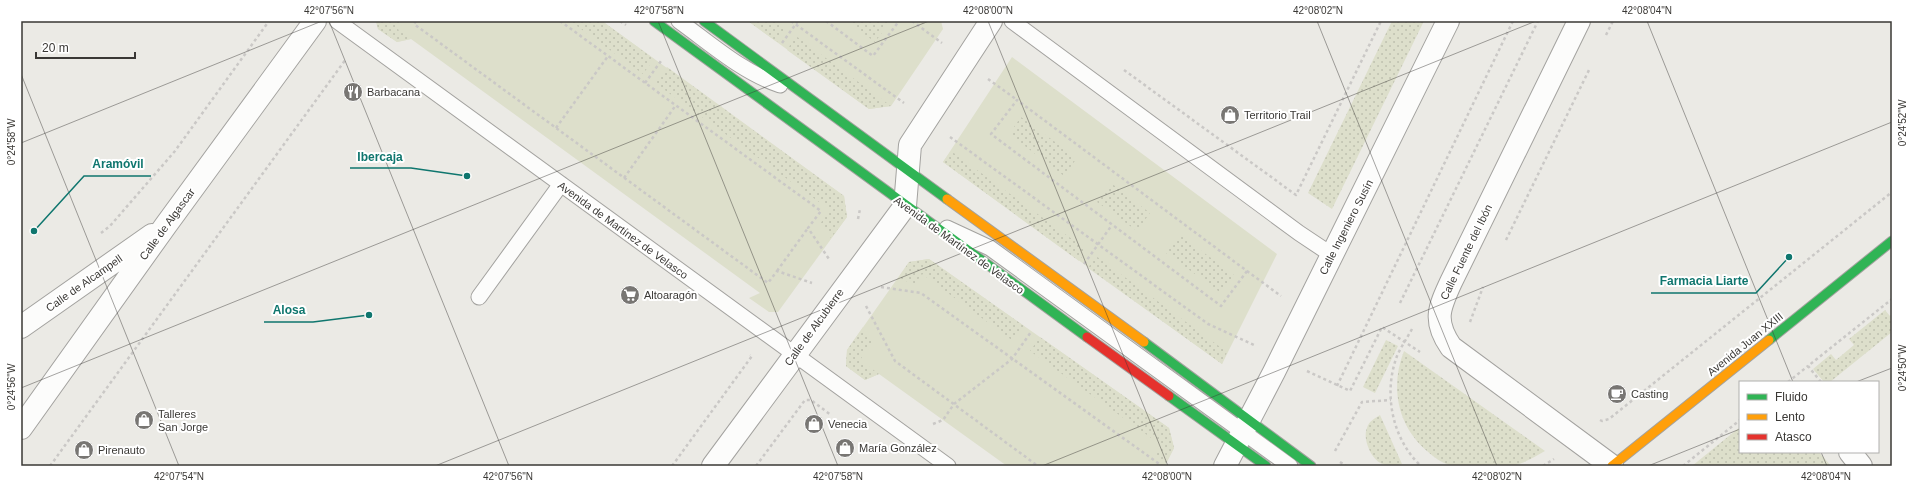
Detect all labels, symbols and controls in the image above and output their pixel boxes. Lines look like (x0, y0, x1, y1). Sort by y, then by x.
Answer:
text: 42°07'56"N (304, 5, 354, 16)
text: 42°07'58"N (634, 5, 684, 16)
text: 42°08'00"N (963, 5, 1013, 16)
text: 42°08'02"N (1293, 5, 1343, 16)
text: 42°08'04"N (1622, 5, 1672, 16)
scale bar (36, 34, 135, 60)
text: 20 m (42, 41, 69, 55)
restaurant icon: Barbacana (342, 81, 364, 103)
place label: Barbacana (367, 86, 421, 98)
text: 0°24'52"W (1897, 99, 1908, 146)
shop icon: Territorio Trail (1219, 104, 1241, 126)
place label: Territorio Trail (1244, 109, 1311, 121)
text: 0°24'58"W (6, 118, 17, 165)
callout: Ibercaja (350, 144, 411, 168)
text: Ibercaja (357, 150, 403, 164)
callout: Aramóvil (84, 152, 151, 176)
text: Aramóvil (92, 157, 144, 171)
street label: Calle Ingeniero Susín (1317, 177, 1375, 277)
street label: Avenida de Martínez de Velasco (556, 179, 690, 281)
street label: Calle de Algascar (137, 186, 197, 262)
street label: Avenida de Martínez de Velasco (892, 194, 1026, 296)
street label: Calle Fuente del Ibón (1438, 202, 1494, 302)
street label: Calle de Alcampell (43, 252, 125, 314)
callout: Farmacia Liarte (1651, 269, 1756, 293)
text: Farmacia Liarte (1660, 274, 1749, 288)
supermarket icon: Altoaragón (619, 284, 641, 306)
street label: Calle de Alcubierre (782, 286, 846, 368)
place label: Altoaragón (644, 289, 697, 301)
callout: Alosa (264, 298, 313, 322)
text: Alosa (273, 303, 306, 317)
street label: Avenida Juan XXIII (1705, 310, 1785, 378)
text: 0°24'50"W (1897, 344, 1908, 391)
text: 0°24'56"W (6, 363, 17, 410)
legend (1739, 381, 1879, 453)
cafe icon: Casting (1606, 383, 1628, 405)
place label: Casting (1631, 388, 1668, 400)
text: Fluido (1775, 390, 1808, 404)
place label: Talleres San Jorge (158, 408, 208, 433)
shop icon: Talleres San Jorge (133, 409, 155, 431)
text: Lento (1775, 410, 1805, 424)
shop icon: Venecia (803, 413, 825, 435)
place label: Venecia (828, 418, 868, 430)
text: Atasco (1775, 430, 1812, 444)
shop icon: María González (834, 437, 856, 459)
shop icon: Pirenauto (73, 439, 95, 461)
place label: María González (859, 442, 937, 454)
place label: Pirenauto (98, 444, 145, 456)
text: 42°07'54"N (154, 471, 204, 482)
text: 42°07'56"N (483, 471, 533, 482)
text: 42°07'58"N (813, 471, 863, 482)
text: 42°08'00"N (1142, 471, 1192, 482)
text: 42°08'02"N (1472, 471, 1522, 482)
text: 42°08'04"N (1801, 471, 1851, 482)

